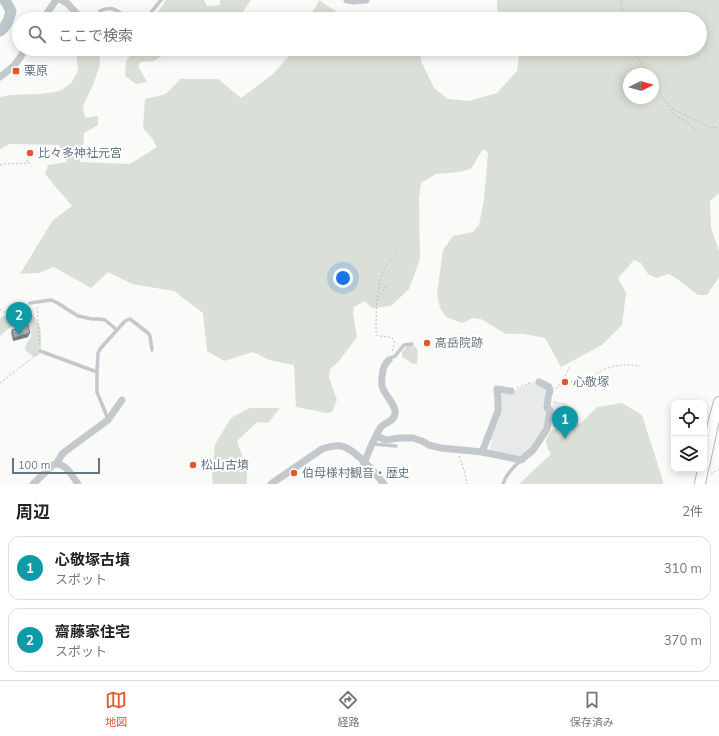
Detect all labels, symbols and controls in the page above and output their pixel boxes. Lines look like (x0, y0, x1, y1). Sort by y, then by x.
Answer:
search box (12, 12, 707, 56)
icon: search (26, 23, 48, 45)
text: ここで検索 (58, 26, 133, 45)
place label: 栗原 (24, 63, 48, 78)
marker: 栗原 (11, 66, 21, 76)
north arrow (623, 68, 659, 104)
place label: 比々多神社元宮 (38, 145, 122, 160)
marker: 比々多神社元宮 (25, 148, 35, 158)
your location (333, 268, 353, 288)
pin: 2 (6, 302, 32, 335)
place label: 高岳院跡 (435, 335, 483, 350)
marker: 高岳院跡 (422, 338, 432, 348)
place label: 心敬塚 (573, 374, 609, 389)
marker: 心敬塚 (560, 377, 570, 387)
map controls (671, 400, 707, 472)
button: locate (671, 400, 707, 436)
pin: 1 (552, 406, 578, 439)
button: layers (671, 436, 707, 472)
scale bar (12, 456, 100, 475)
place label: 松山古墳 (201, 457, 249, 472)
text: 100 m (18, 458, 50, 472)
marker: 松山古墳 (188, 460, 198, 470)
place label: 伯母様村観音・歴史 (302, 465, 410, 480)
marker: 伯母様村観音・歴史 (289, 468, 299, 478)
text: 周辺 (16, 501, 50, 522)
text: 2件 (682, 503, 703, 519)
text: 心敬塚古墳 (55, 550, 130, 569)
text: 1 (26, 560, 34, 576)
text: 310 m (664, 560, 702, 576)
text: スポット (55, 571, 107, 587)
text: 齋藤家住宅 (55, 622, 130, 641)
text: 2 (26, 632, 34, 648)
text: 370 m (664, 632, 702, 648)
text: スポット (55, 643, 107, 659)
tab: 地図 (105, 689, 127, 729)
tab: 経路 (337, 689, 359, 729)
tab: 保存済み (570, 689, 614, 729)

